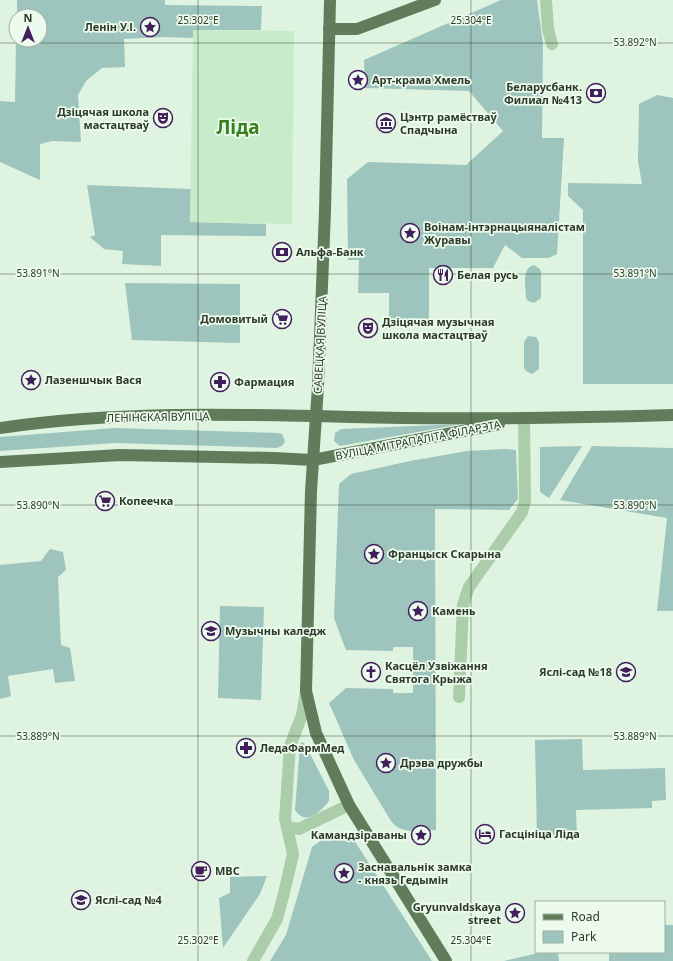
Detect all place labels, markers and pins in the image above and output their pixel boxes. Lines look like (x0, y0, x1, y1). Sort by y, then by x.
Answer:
place icon: Ленін У.І. (139, 16, 161, 38)
place label: Ленін У.І. (85, 19, 136, 34)
place icon: Арт-крама Хмель (347, 69, 369, 91)
place label: Арт-крама Хмель (372, 72, 471, 87)
place label: Беларусбанк. Филиал №413 (504, 79, 582, 107)
bank icon: Беларусбанк. Филиал №413 (585, 82, 607, 104)
place label: Дзіцячая школа мастацтваў (57, 104, 150, 132)
theatre icon: Дзіцячая школа мастацтваў (152, 107, 174, 129)
place label: Цэнтр рамёстваў Спадчына (400, 109, 497, 137)
museum icon: Цэнтр рамёстваў Спадчына (375, 112, 397, 134)
place label: Воінам-інтэрнацыяналістам Журавы (424, 219, 585, 247)
place icon: Воінам-інтэрнацыяналістам Журавы (399, 222, 421, 244)
bank icon: Альфа-Банк (271, 241, 293, 263)
place label: Альфа-Банк (296, 244, 364, 259)
restaurant icon: Белая русь (432, 264, 454, 286)
place label: Белая русь (457, 267, 519, 282)
supermarket icon: Домовитый (271, 308, 293, 330)
place label: Домовитый (200, 311, 268, 326)
place label: Дзіцячая музычная школа мастацтваў (382, 314, 494, 342)
theatre icon: Дзіцячая музычная школа мастацтваў (357, 317, 379, 339)
place icon: Лазеншчык Вася (20, 369, 42, 391)
pharmacy icon: Фармация (209, 371, 231, 393)
place label: Лазеншчык Вася (45, 372, 142, 387)
place label: Фармация (234, 374, 294, 389)
supermarket icon: Копеечка (94, 490, 116, 512)
place label: Копеечка (119, 493, 173, 508)
place icon: Францыск Скарына (363, 543, 385, 565)
place label: Францыск Скарына (388, 546, 501, 561)
place icon: Камень (407, 600, 429, 622)
place label: Камень (432, 603, 476, 618)
school or university icon: Музычны каледж (200, 620, 222, 642)
place label: Музычны каледж (225, 623, 326, 638)
place label: Касцёл Узвіжання Святога Крыжа (385, 658, 488, 686)
church icon: Касцёл Узвіжання Святога Крыжа (360, 661, 382, 683)
school or university icon: Яслі-сад №18 (615, 661, 637, 683)
place label: Яслі-сад №18 (539, 664, 612, 679)
pharmacy icon: ЛедаФармМед (235, 737, 257, 759)
place label: ЛедаФармМед (260, 740, 344, 755)
place icon: Дрэва дружбы (375, 752, 397, 774)
place label: Дрэва дружбы (400, 755, 483, 770)
hotel icon: Гасцініца Ліда (474, 823, 496, 845)
place icon: Камандзіраваны (410, 824, 432, 846)
place label: Гасцініца Ліда (499, 826, 580, 841)
place label: Камандзіраваны (311, 827, 407, 842)
place label: Заснавальнік замка - князь Гедымін (358, 859, 472, 887)
cafe icon: MBC (190, 860, 212, 882)
place icon: Заснавальнік замка - князь Гедымін (333, 862, 355, 884)
place label: MBC (215, 863, 240, 878)
school or university icon: Яслі-сад №4 (70, 889, 92, 911)
place label: Яслі-сад №4 (95, 892, 163, 907)
place label: Gryunvaldskaya street (413, 899, 501, 927)
place icon: Gryunvaldskaya street (504, 902, 526, 924)

